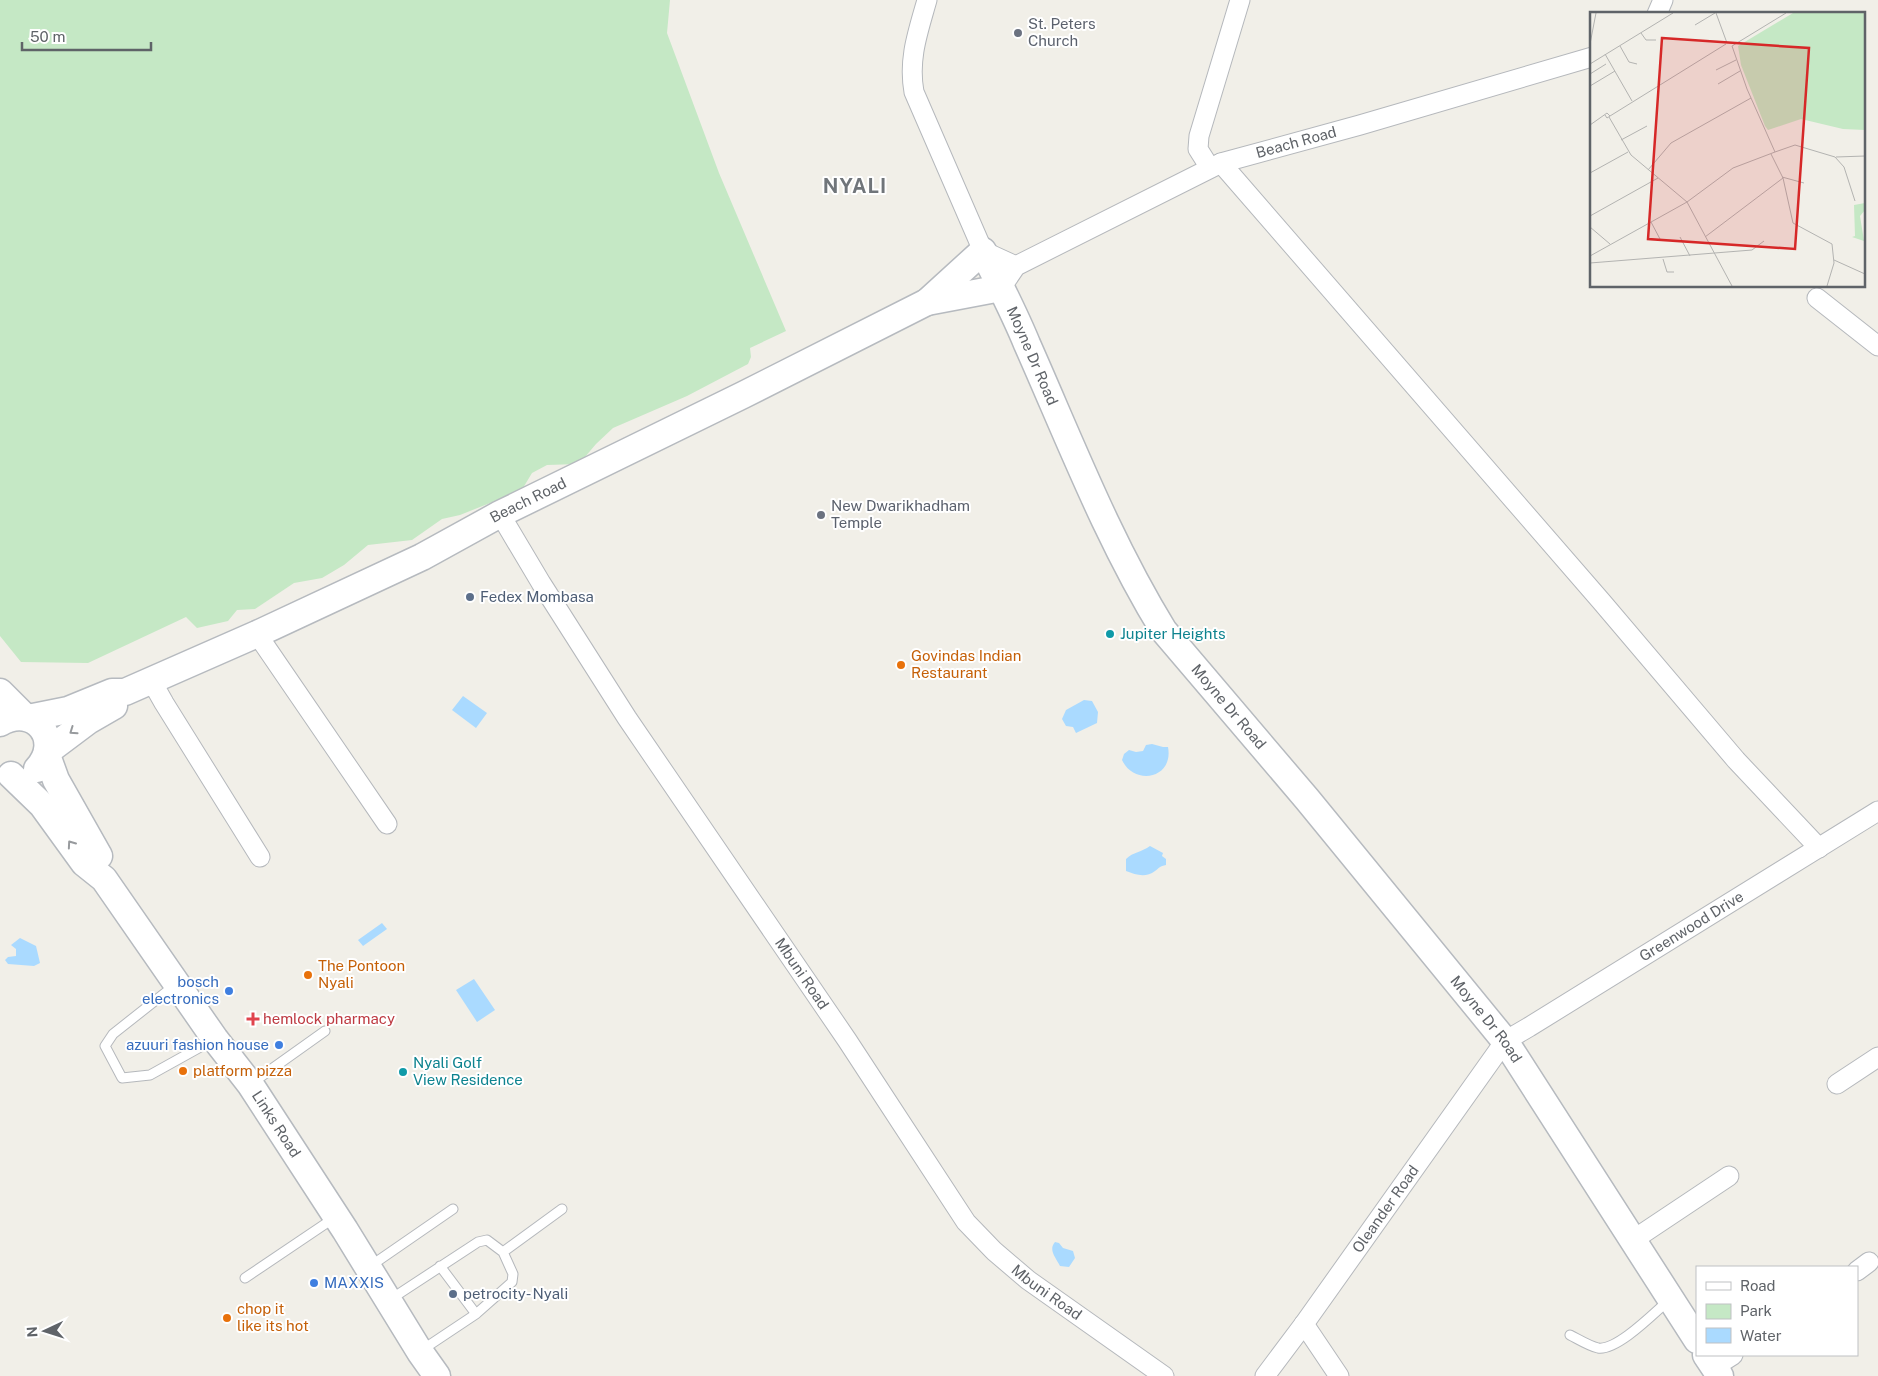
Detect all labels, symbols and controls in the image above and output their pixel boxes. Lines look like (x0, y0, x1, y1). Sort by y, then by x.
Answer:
inset map (1590, 12, 1866, 288)
place label: St. Peters Church (1028, 15, 1096, 49)
scale bar (22, 20, 151, 52)
marker: St. Peters Church (1012, 27, 1024, 39)
text: 50 m (30, 28, 65, 45)
street label: Beach Road (1254, 123, 1338, 161)
district label: NYALI (823, 174, 887, 198)
street label: Moyne Dr Road (1004, 304, 1062, 408)
street label: Beach Road (487, 474, 569, 526)
place label: New Dwarikhadham Temple (831, 497, 970, 531)
marker: New Dwarikhadham Temple (815, 509, 827, 521)
place label: Fedex Mombasa (480, 588, 594, 605)
marker: Fedex Mombasa (464, 591, 476, 603)
place label: Jupiter Heights (1120, 625, 1226, 642)
marker: Jupiter Heights (1104, 628, 1116, 640)
place label: Govindas Indian Restaurant (911, 647, 1021, 681)
marker: Govindas Indian Restaurant (895, 659, 907, 671)
street label: Moyne Dr Road (1188, 661, 1270, 752)
one-way arrow (70, 725, 79, 734)
one-way arrow (68, 840, 77, 850)
street label: Greenwood Drive (1636, 887, 1746, 965)
street label: Mbuni Road (772, 935, 832, 1012)
place label: The Pontoon Nyali (318, 957, 405, 991)
marker: The Pontoon Nyali (302, 969, 314, 981)
street label: Moyne Dr Road (1447, 972, 1526, 1066)
place label: bosch electronics (142, 973, 219, 1007)
marker: bosch electronics (223, 985, 235, 997)
place label: hemlock pharmacy (263, 1010, 395, 1027)
marker: hemlock pharmacy (247, 1013, 259, 1025)
place label: azuuri fashion house (126, 1036, 269, 1053)
marker: azuuri fashion house (273, 1039, 285, 1051)
place label: Nyali Golf View Residence (413, 1054, 523, 1088)
place label: platform pizza (193, 1062, 292, 1079)
marker: platform pizza (177, 1065, 189, 1077)
marker: Nyali Golf View Residence (397, 1066, 409, 1078)
street label: Links Road (249, 1087, 304, 1160)
street label: Oleander Road (1348, 1162, 1422, 1256)
street label: Mbuni Road (1008, 1261, 1085, 1323)
legend (1696, 1266, 1858, 1356)
place label: MAXXIS (324, 1274, 384, 1291)
marker: MAXXIS (308, 1277, 320, 1289)
text: Road (1740, 1277, 1776, 1294)
place label: petrocity- Nyali (463, 1285, 568, 1302)
marker: petrocity- Nyali (447, 1288, 459, 1300)
place label: chop it like its hot (237, 1300, 309, 1334)
text: Park (1740, 1302, 1772, 1319)
north arrow (20, 1306, 70, 1356)
marker: chop it like its hot (221, 1312, 233, 1324)
text: N (24, 1326, 40, 1338)
text: Water (1740, 1327, 1782, 1344)

